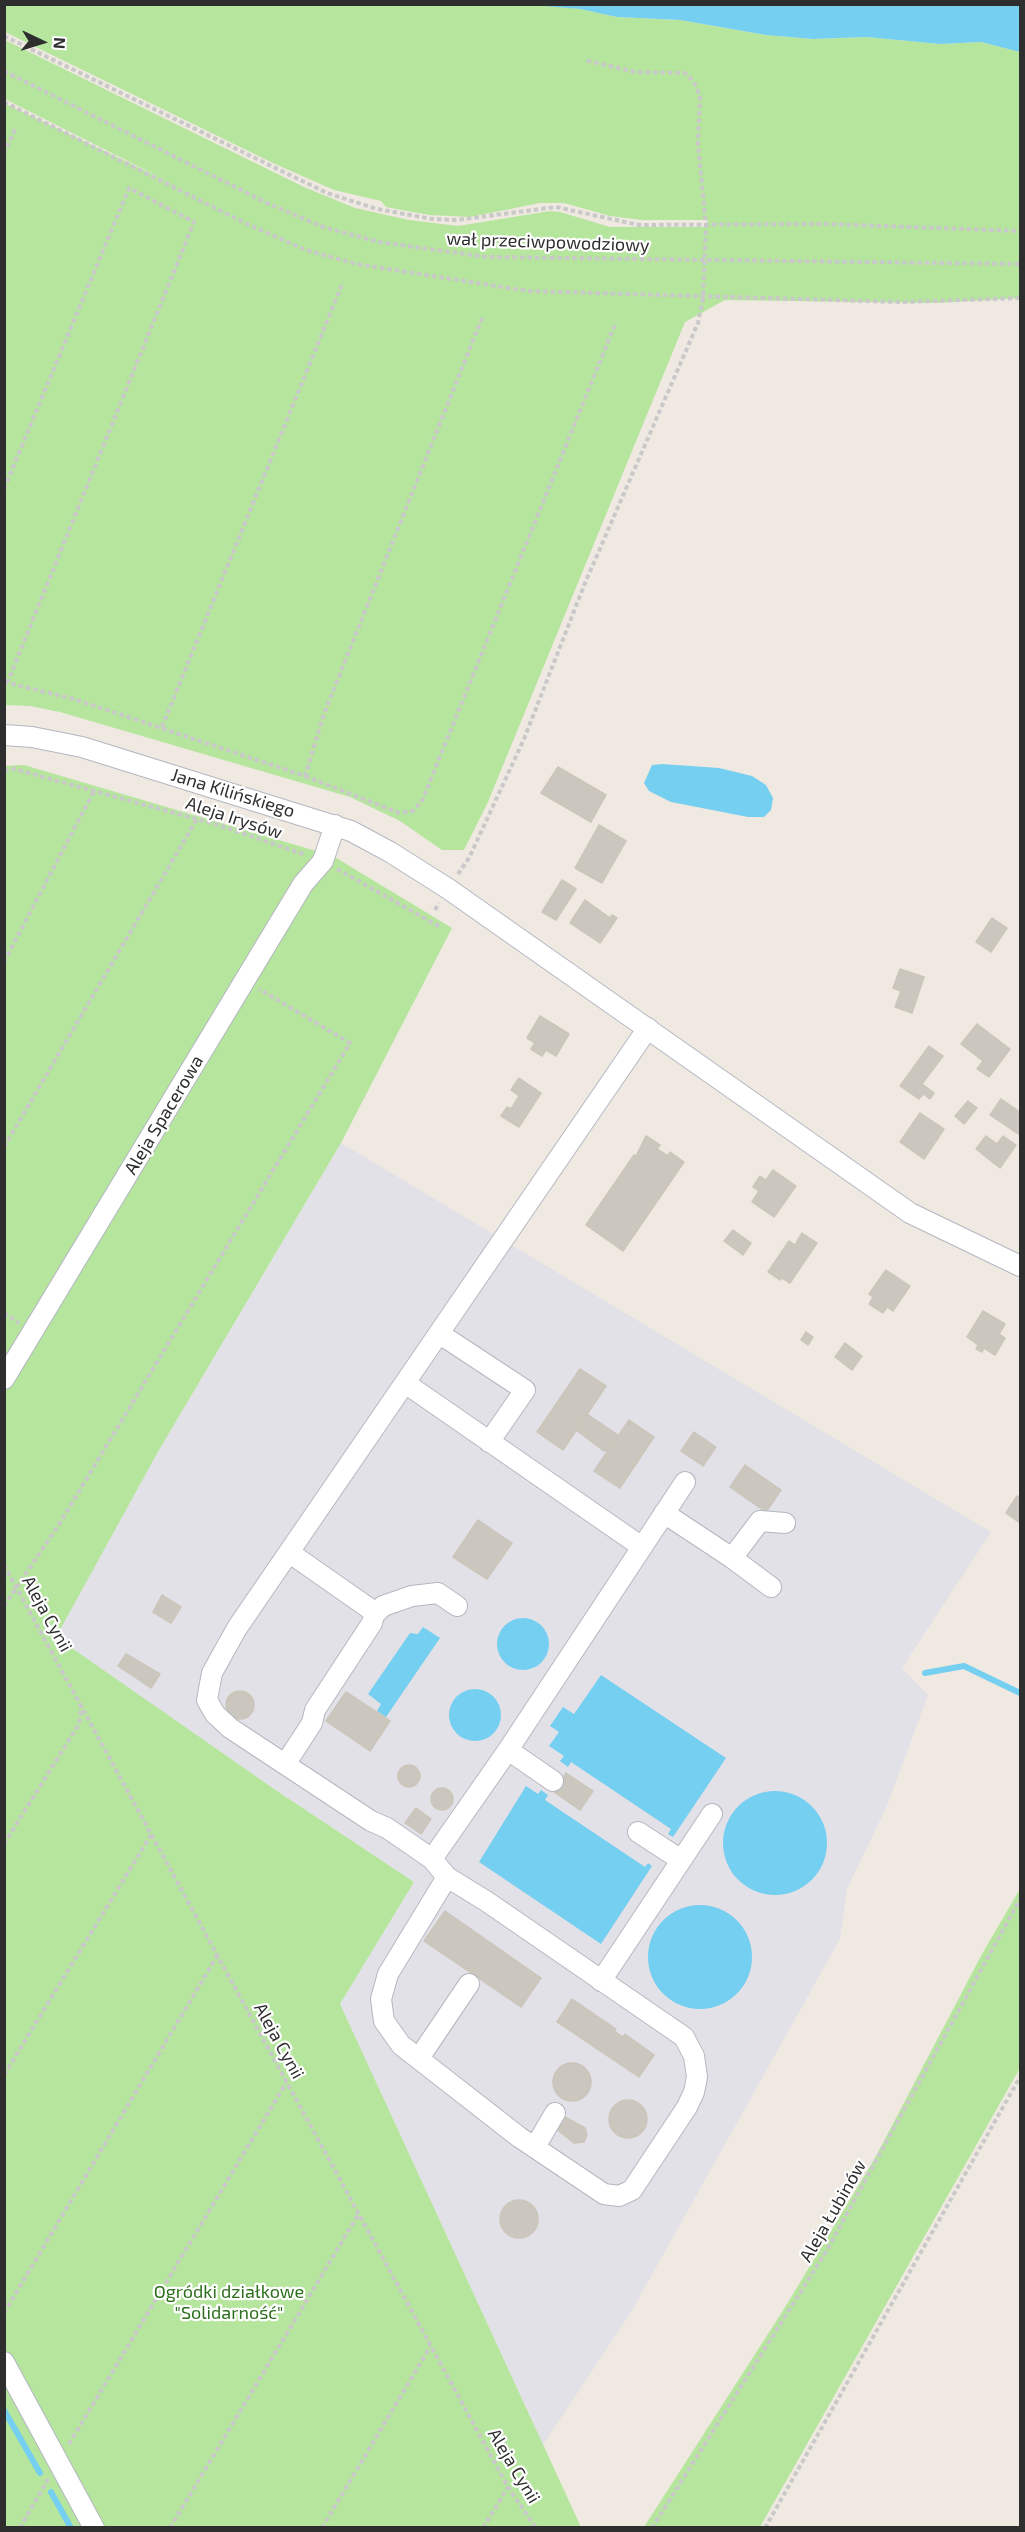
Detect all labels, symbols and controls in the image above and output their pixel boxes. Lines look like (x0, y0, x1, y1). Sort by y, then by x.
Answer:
north arrow (12, 12, 72, 72)
text: N (51, 37, 70, 50)
street label: wał przeciwpowodziowy (446, 228, 650, 256)
street label: Jana Kilińskiego (168, 764, 298, 822)
street label: Aleja Irysów (183, 792, 285, 844)
street label: Aleja Spacerowa (120, 1052, 208, 1178)
street label: Aleja Cynii (17, 1572, 77, 1656)
street label: Aleja Cynii (249, 1999, 309, 2083)
street label: Aleja Łubinów (795, 2156, 871, 2266)
park label: Ogródki działkowe "Solidarność" (154, 2281, 304, 2324)
street label: Aleja Cynii (483, 2425, 545, 2507)

